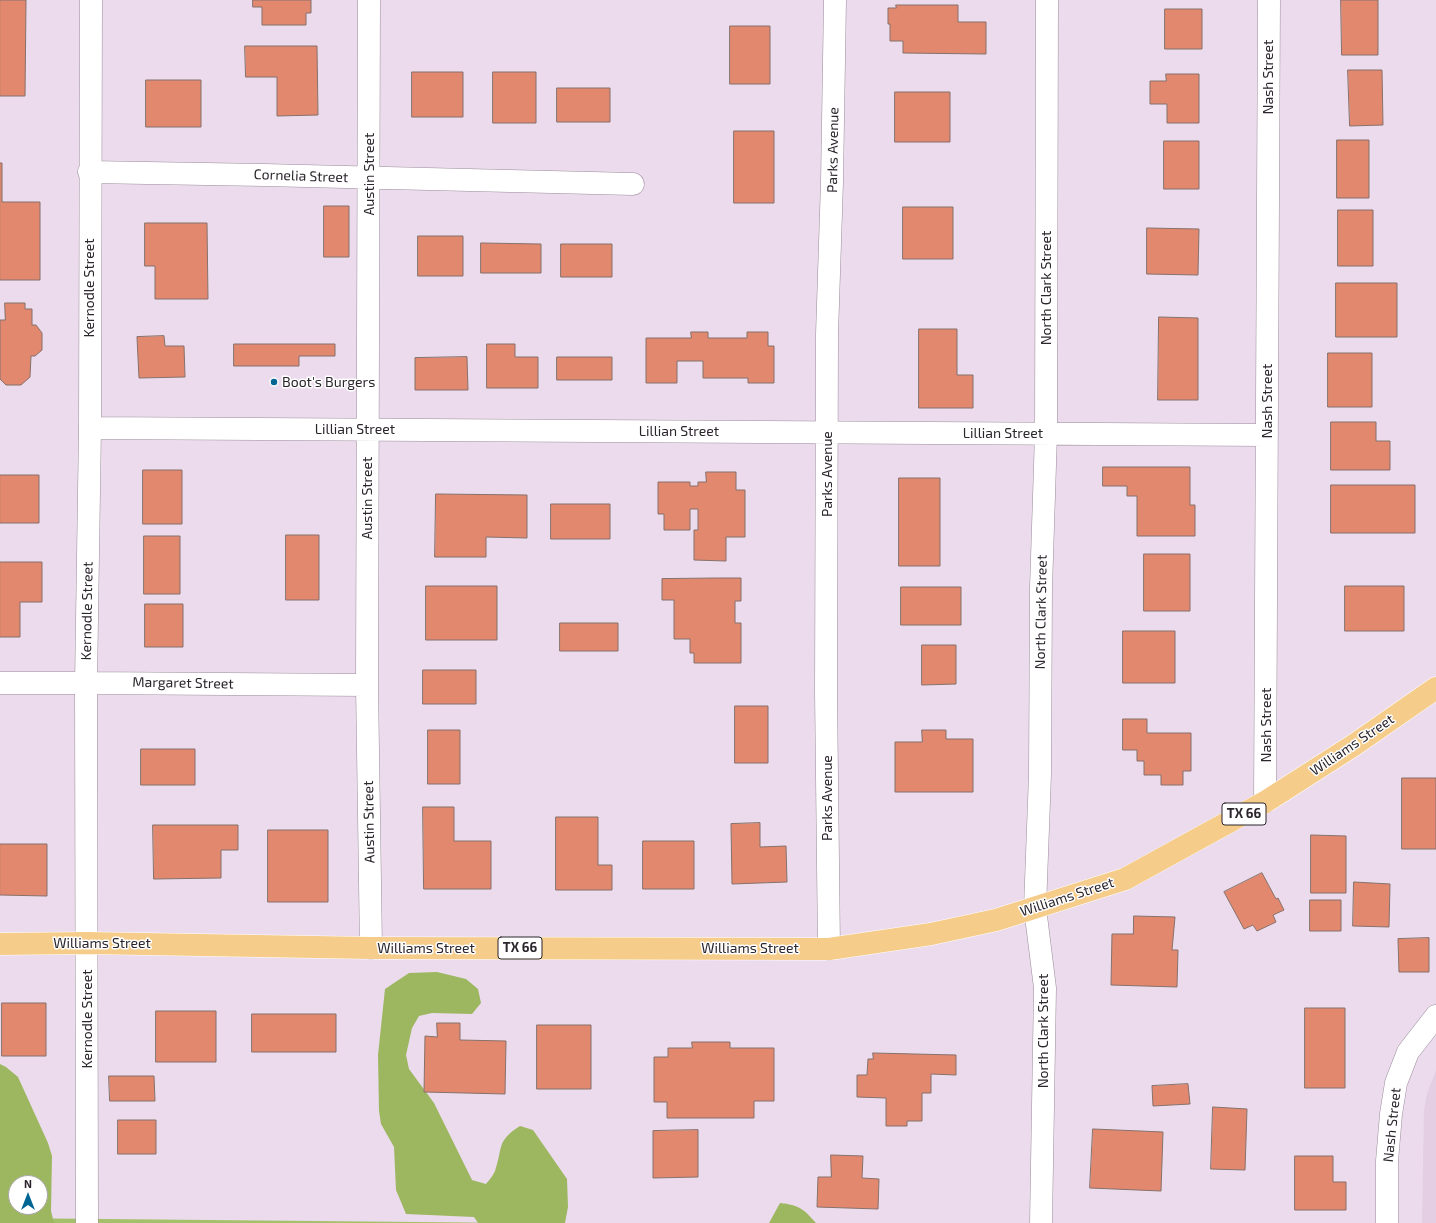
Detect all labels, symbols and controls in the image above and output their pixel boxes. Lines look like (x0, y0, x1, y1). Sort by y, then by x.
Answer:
street label: Nash Street (1260, 40, 1276, 114)
street label: Parks Avenue (824, 107, 842, 193)
street label: Austin Street (361, 133, 377, 215)
street label: Cornelia Street (253, 166, 349, 186)
street label: North Clark Street (1038, 231, 1054, 345)
street label: Kernodle Street (81, 238, 97, 338)
street label: Nash Street (1259, 364, 1275, 438)
place label: Boot's Burgers (282, 374, 375, 390)
marker: Boot's Burgers (269, 377, 279, 387)
street label: Lillian Street (315, 421, 395, 437)
street label: Lillian Street (639, 423, 719, 439)
street label: Lillian Street (963, 425, 1043, 441)
street label: Parks Avenue (819, 431, 835, 517)
street label: Austin Street (359, 457, 375, 539)
street label: North Clark Street (1032, 555, 1050, 669)
street label: Kernodle Street (78, 561, 96, 661)
street label: Margaret Street (132, 674, 234, 692)
street label: Nash Street (1258, 688, 1274, 762)
street label: Williams Street (1307, 711, 1397, 779)
street label: Parks Avenue (819, 755, 835, 841)
street label: Austin Street (360, 780, 378, 864)
road number: TX 66 (1222, 803, 1266, 825)
street label: Williams Street (1018, 874, 1116, 920)
street label: Williams Street (53, 935, 151, 951)
road number: TX 66 (498, 937, 542, 959)
street label: Williams Street (377, 940, 475, 956)
street label: Williams Street (701, 940, 799, 956)
street label: Kernodle Street (79, 969, 95, 1069)
street label: North Clark Street (1035, 974, 1051, 1088)
street label: Nash Street (1380, 1087, 1404, 1163)
north arrow (8, 1175, 48, 1215)
text: N (24, 1177, 32, 1190)

